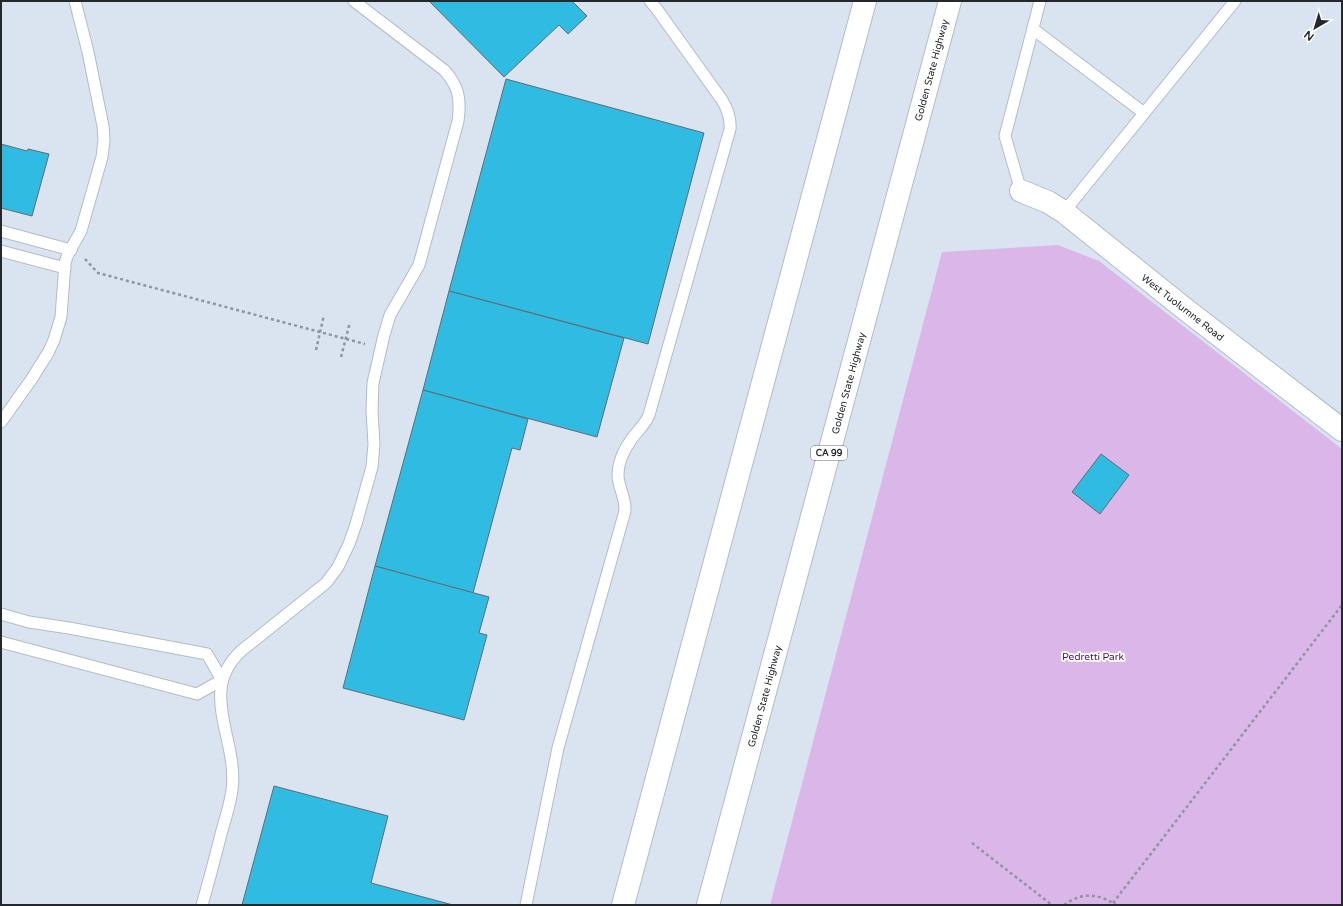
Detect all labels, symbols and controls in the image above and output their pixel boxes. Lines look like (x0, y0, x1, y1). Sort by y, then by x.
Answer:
north arrow (1295, 8, 1335, 48)
street label: Golden State Highway (913, 17, 952, 123)
text: N (1302, 28, 1317, 43)
street label: West Tuolumne Road (1139, 272, 1226, 344)
street label: Golden State Highway (830, 330, 869, 436)
road number: CA 99 (811, 446, 847, 460)
street label: Golden State Highway (746, 643, 785, 749)
park label: Pedretti Park (1062, 651, 1125, 663)

